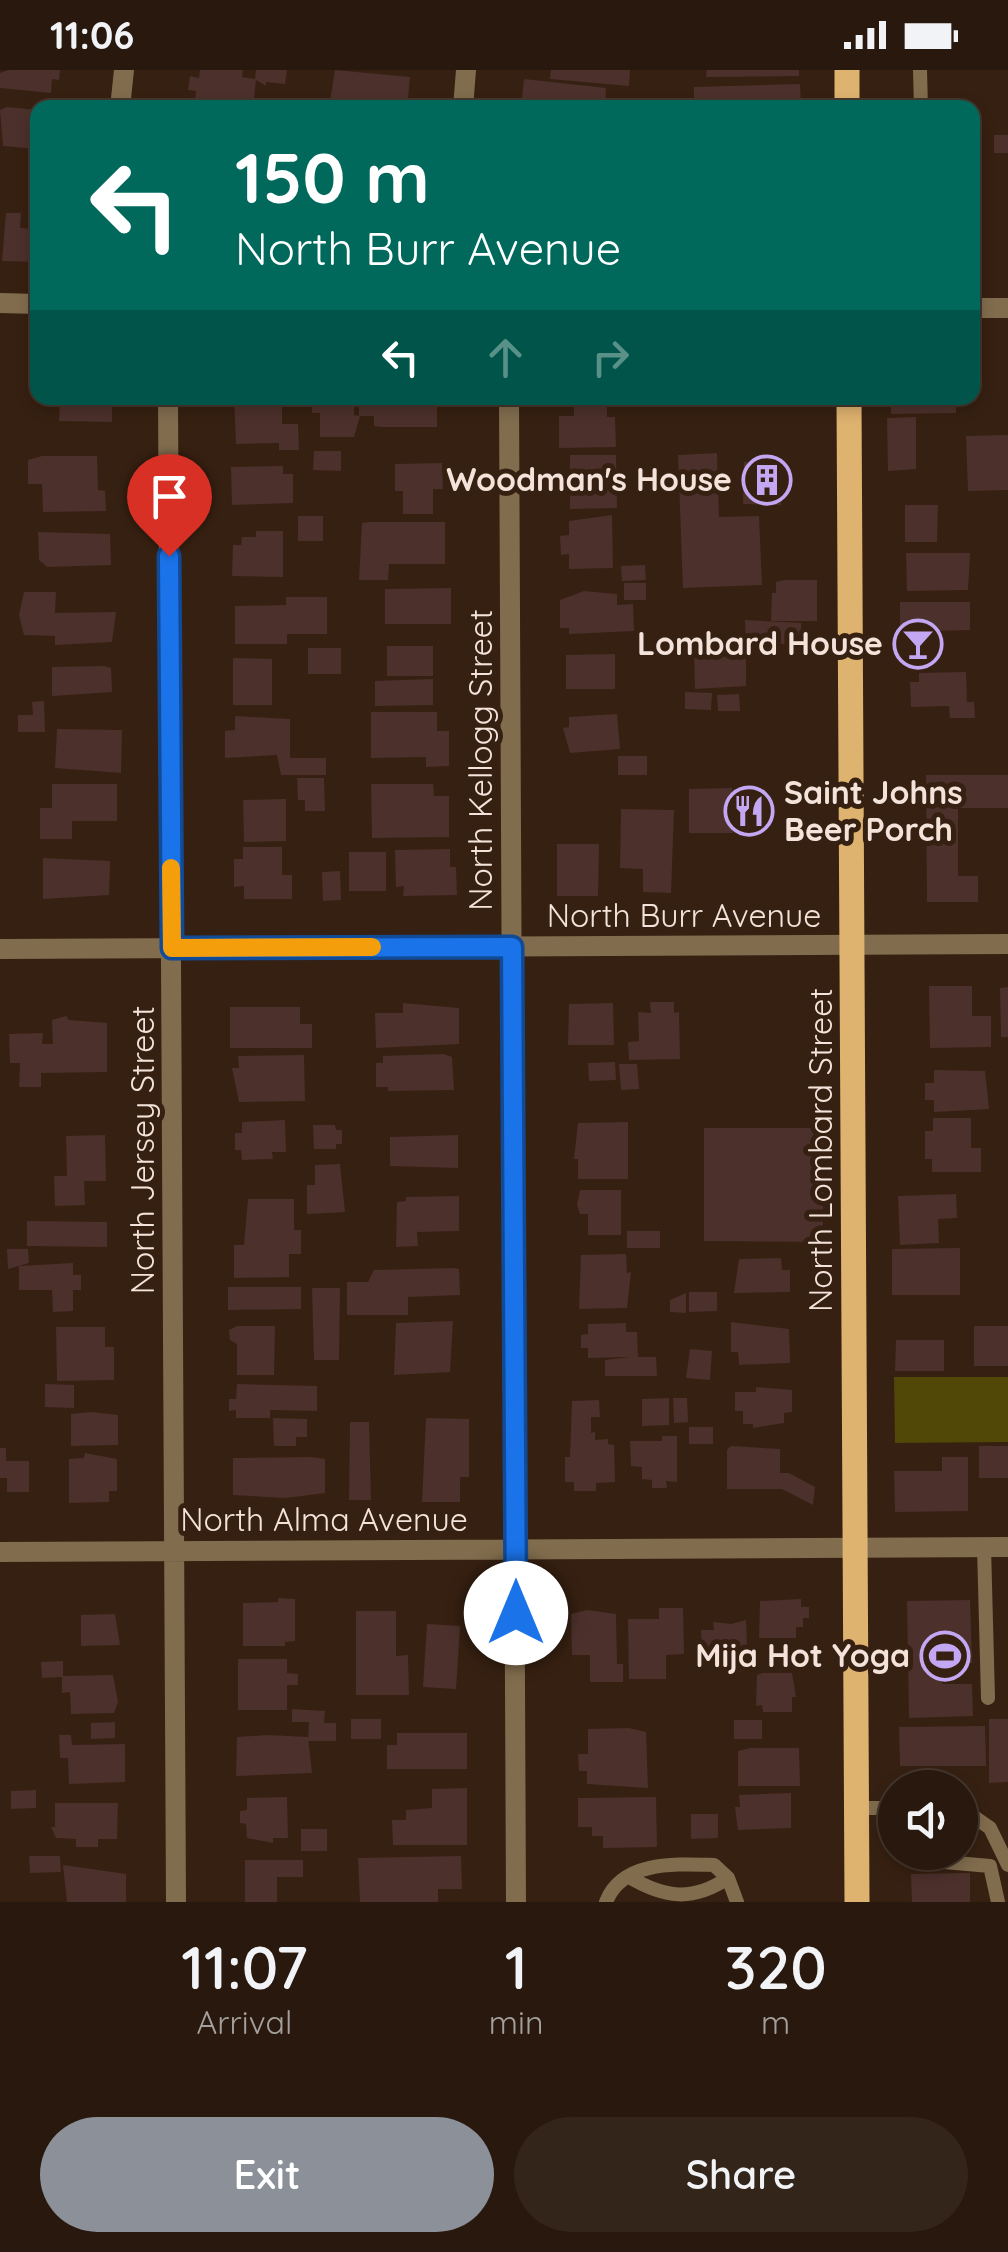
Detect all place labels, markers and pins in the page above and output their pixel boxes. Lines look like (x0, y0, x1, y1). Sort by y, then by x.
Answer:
pin (127, 454, 212, 557)
building icon: Woodman's House (741, 454, 793, 506)
place label: Woodman's House (446, 459, 732, 499)
bar icon: Lombard House (892, 618, 944, 670)
place label: Lombard House (637, 623, 883, 663)
place label: Saint Johns Beer Porch (784, 772, 963, 849)
restaurant icon: Saint Johns Beer Porch (723, 785, 775, 837)
sports icon: Mija Hot Yoga (919, 1630, 971, 1682)
place label: Mija Hot Yoga (695, 1635, 910, 1675)

